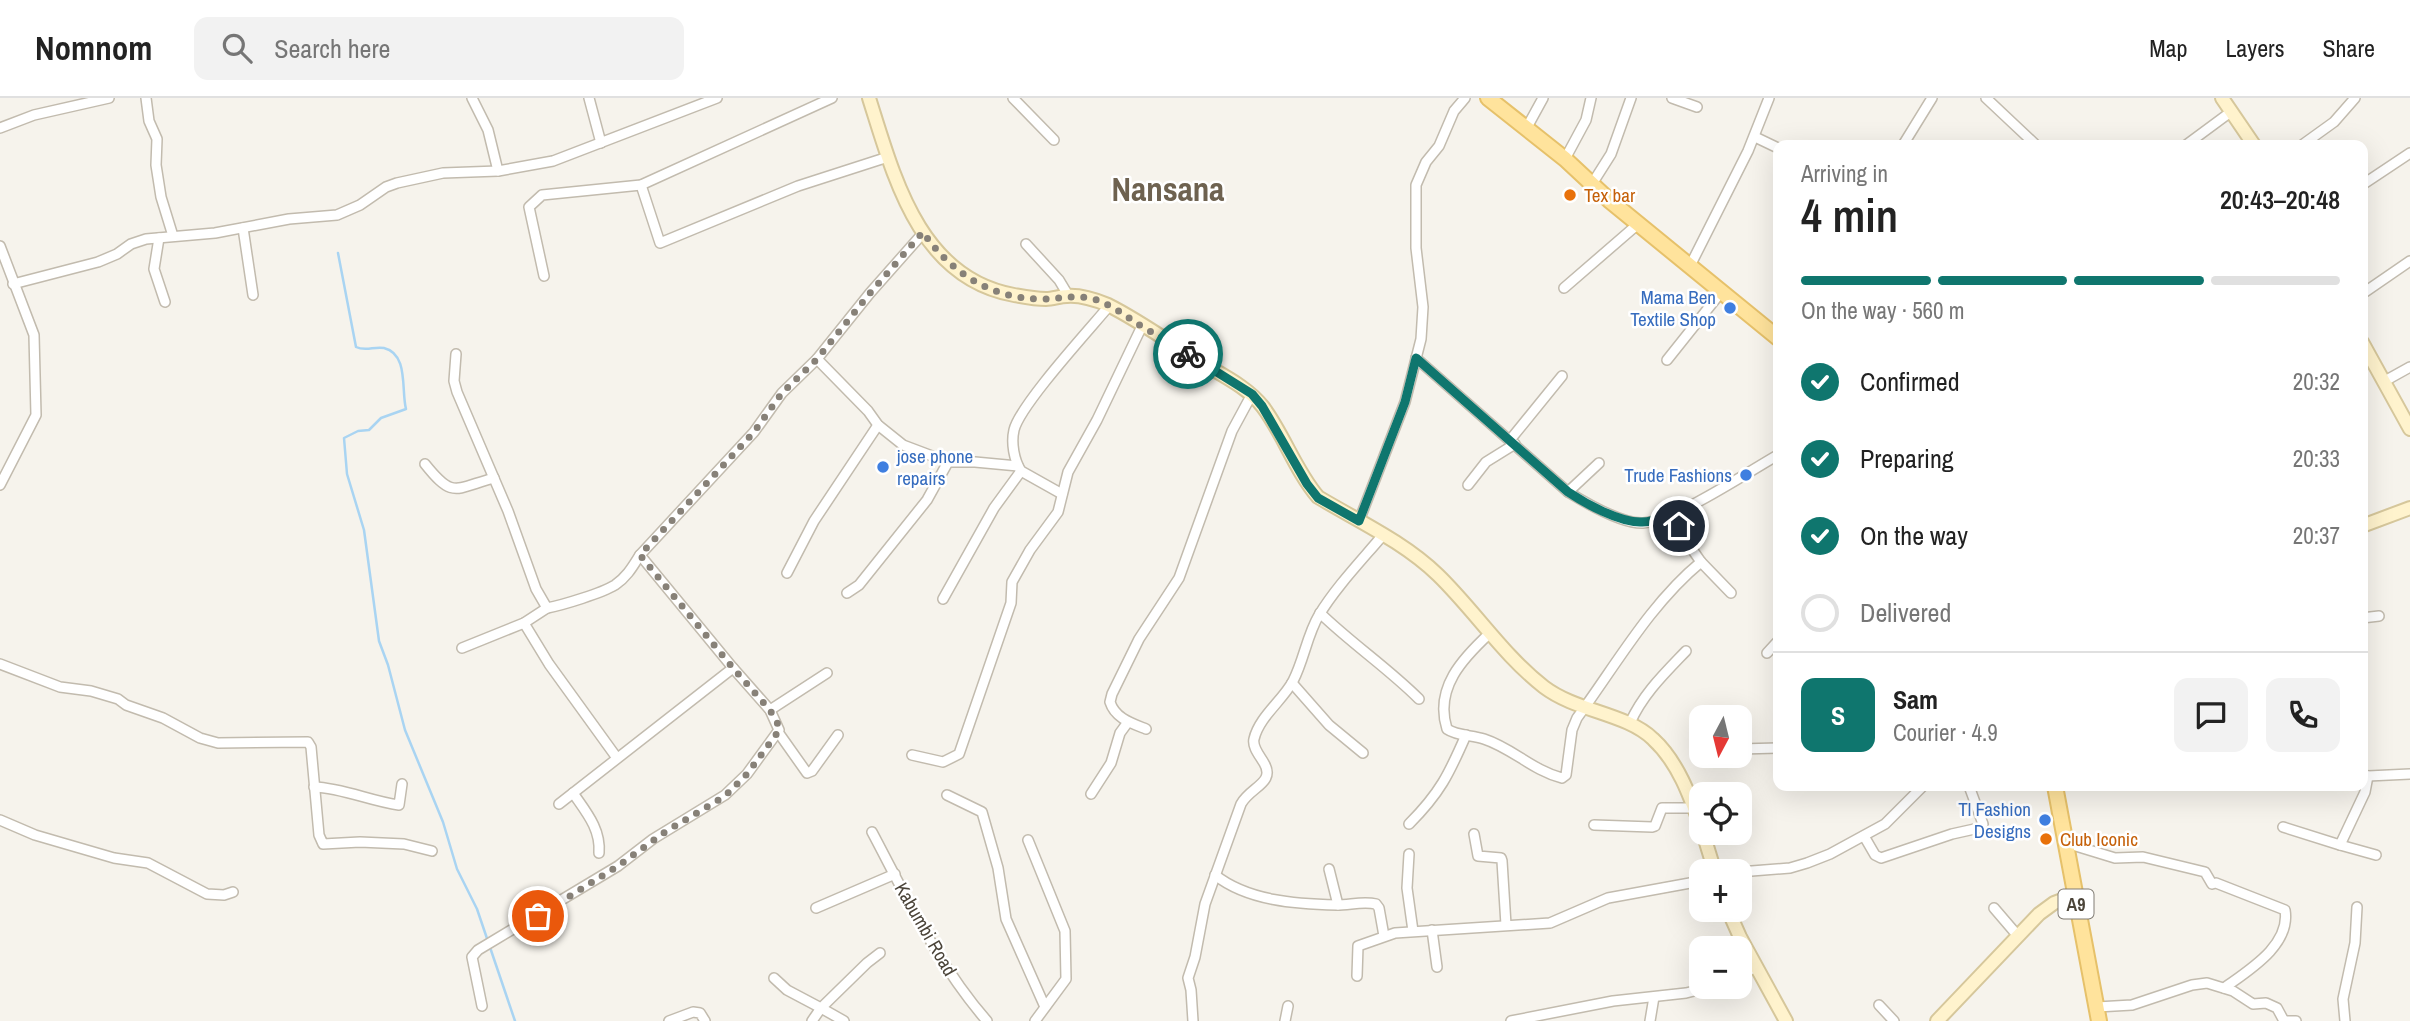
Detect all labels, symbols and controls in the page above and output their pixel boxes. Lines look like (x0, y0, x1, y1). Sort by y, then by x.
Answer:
search box (194, 17, 684, 80)
text: Nomnom (35, 26, 152, 70)
icon: search (218, 29, 256, 67)
text: Search here (274, 31, 390, 66)
text: Map (2149, 32, 2187, 64)
text: Layers (2225, 32, 2284, 64)
text: Share (2322, 32, 2375, 64)
text: Arriving in (1801, 158, 1888, 189)
district label: Nansana (1112, 167, 1224, 211)
place label: Tex bar (1584, 182, 1636, 208)
text: 20:43–20:48 (2220, 182, 2340, 217)
text: 4 min (1801, 184, 1898, 246)
marker: Tex bar (1562, 187, 1578, 203)
place label: Mama Ben Textile Shop (1630, 284, 1716, 332)
text: On the way · 560 m (1801, 295, 1965, 326)
marker: Mama Ben Textile Shop (1722, 300, 1738, 316)
courier (1153, 319, 1223, 389)
icon: bike (1169, 335, 1207, 373)
icon: check (1801, 363, 1839, 401)
text: Confirmed (1860, 364, 1960, 399)
text: 20:32 (2293, 366, 2340, 397)
icon: check (1801, 440, 1839, 478)
text: Preparing (1860, 441, 1954, 476)
place label: jose phone repairs (896, 443, 973, 491)
text: 20:33 (2293, 443, 2340, 474)
marker: jose phone repairs (875, 459, 891, 475)
place label: Trude Fashions (1624, 462, 1732, 488)
marker: Trude Fashions (1738, 467, 1754, 483)
pin (1649, 496, 1709, 556)
icon: home (1660, 507, 1698, 545)
icon: check (1801, 517, 1839, 555)
text: On the way (1860, 518, 1968, 553)
text: 20:37 (2293, 520, 2340, 551)
text: Delivered (1860, 595, 1951, 630)
button: chat (2174, 678, 2248, 752)
button: phone (2266, 678, 2340, 752)
text: Sam (1893, 682, 1938, 717)
text: S (1831, 698, 1845, 733)
north arrow (1689, 705, 1752, 768)
map controls (1689, 705, 1752, 999)
text: Courier · 4.9 (1893, 717, 1998, 748)
button: locate (1689, 782, 1752, 845)
place label: Tl Fashion Designs (1958, 796, 2031, 844)
marker: Tl Fashion Designs (2037, 812, 2053, 828)
place label: Club Iconic (2060, 826, 2138, 852)
marker: Club Iconic (2038, 831, 2054, 847)
button: + (1689, 859, 1752, 922)
street label: Kabumbi Road (889, 877, 963, 981)
pin (508, 886, 568, 946)
road number: A9 (2058, 890, 2094, 918)
icon: bag (519, 897, 557, 935)
button: − (1689, 936, 1752, 999)

